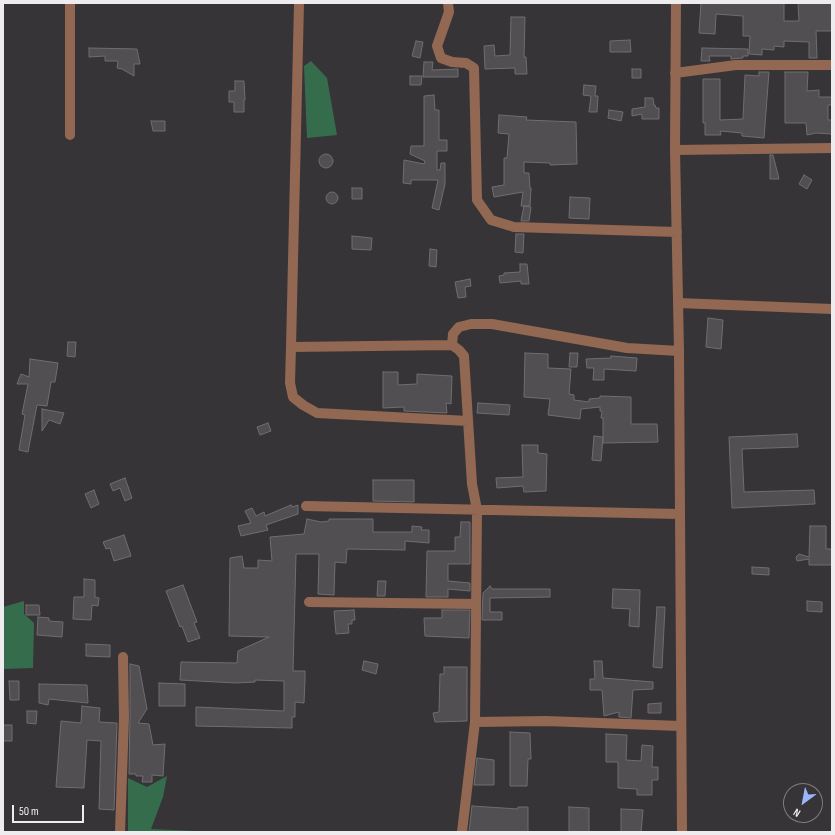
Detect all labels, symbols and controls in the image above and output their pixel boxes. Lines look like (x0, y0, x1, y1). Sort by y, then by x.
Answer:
north arrow (783, 783, 823, 823)
scale bar (14, 797, 86, 823)
text: 50 m (19, 804, 39, 819)
text: N (791, 806, 803, 820)

